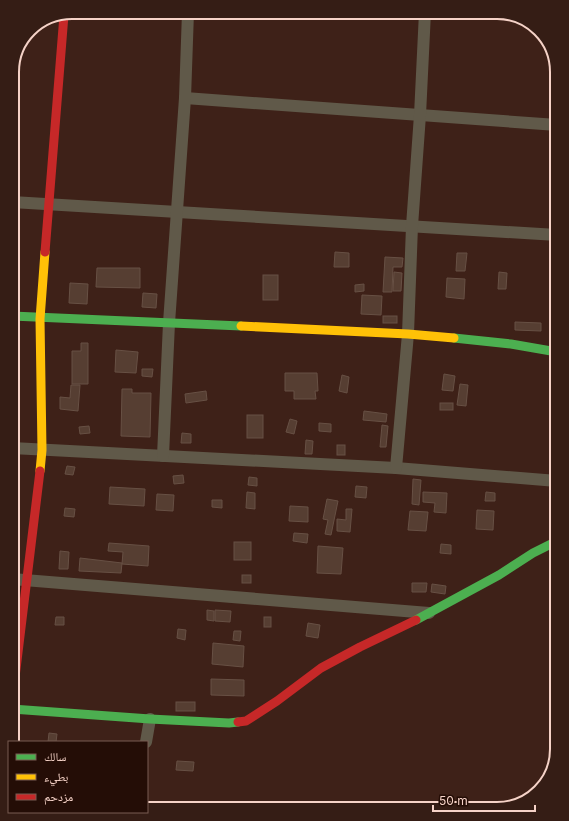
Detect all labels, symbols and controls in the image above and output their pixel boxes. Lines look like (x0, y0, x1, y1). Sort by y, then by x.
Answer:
legend (8, 741, 148, 813)
text: سالك (44, 749, 66, 764)
text: بطيء (44, 769, 68, 787)
scale bar (433, 787, 535, 813)
text: مزدحم (44, 789, 73, 805)
text: 50 m (439, 793, 468, 808)

